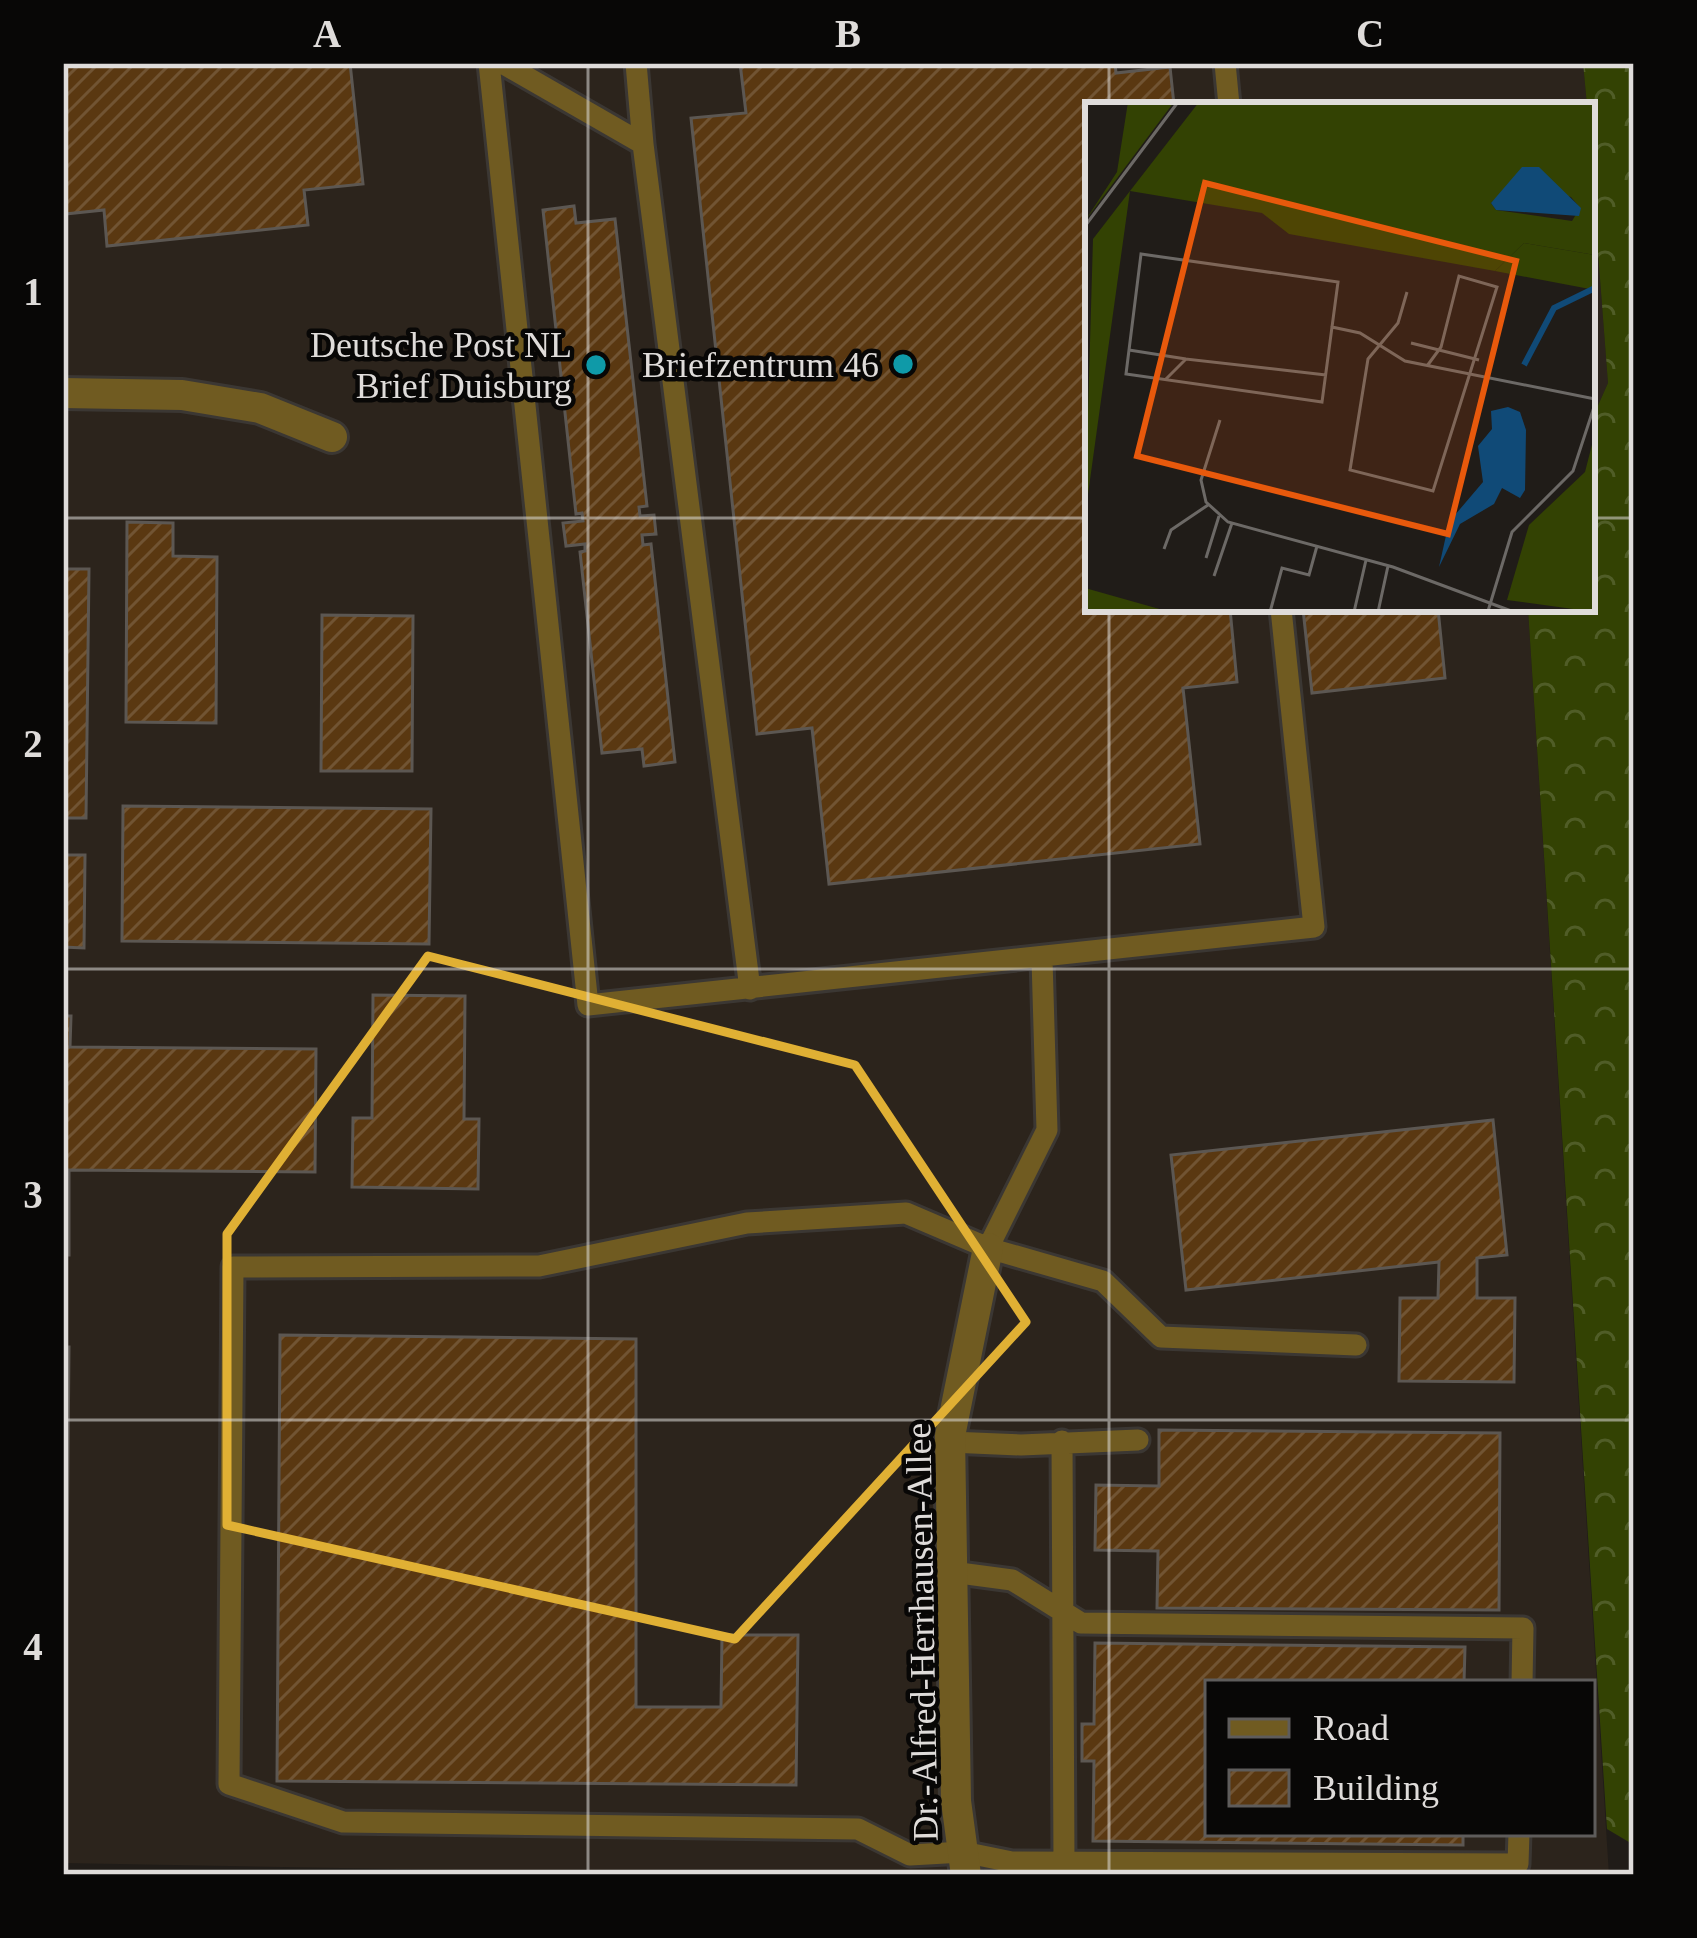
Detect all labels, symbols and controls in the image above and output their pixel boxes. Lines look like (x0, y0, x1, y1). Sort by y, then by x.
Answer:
text: A (313, 12, 341, 55)
text: B (835, 12, 861, 55)
text: C (1356, 12, 1384, 55)
inset map (1085, 102, 1595, 612)
text: 1 (23, 270, 43, 313)
place label: Deutsche Post NL Brief Duisburg (310, 325, 572, 406)
place label: Briefzentrum 46 (642, 345, 879, 385)
marker: Briefzentrum 46 (890, 351, 916, 377)
marker: Deutsche Post NL Brief Duisburg (583, 352, 609, 378)
text: 2 (23, 722, 43, 765)
text: 3 (23, 1173, 43, 1216)
street label: Dr.-Alfred-Herrhausen-Allee (898, 1422, 946, 1842)
text: 4 (23, 1625, 43, 1668)
legend (1205, 1680, 1595, 1836)
text: Road (1313, 1708, 1389, 1748)
text: Building (1313, 1768, 1439, 1808)

